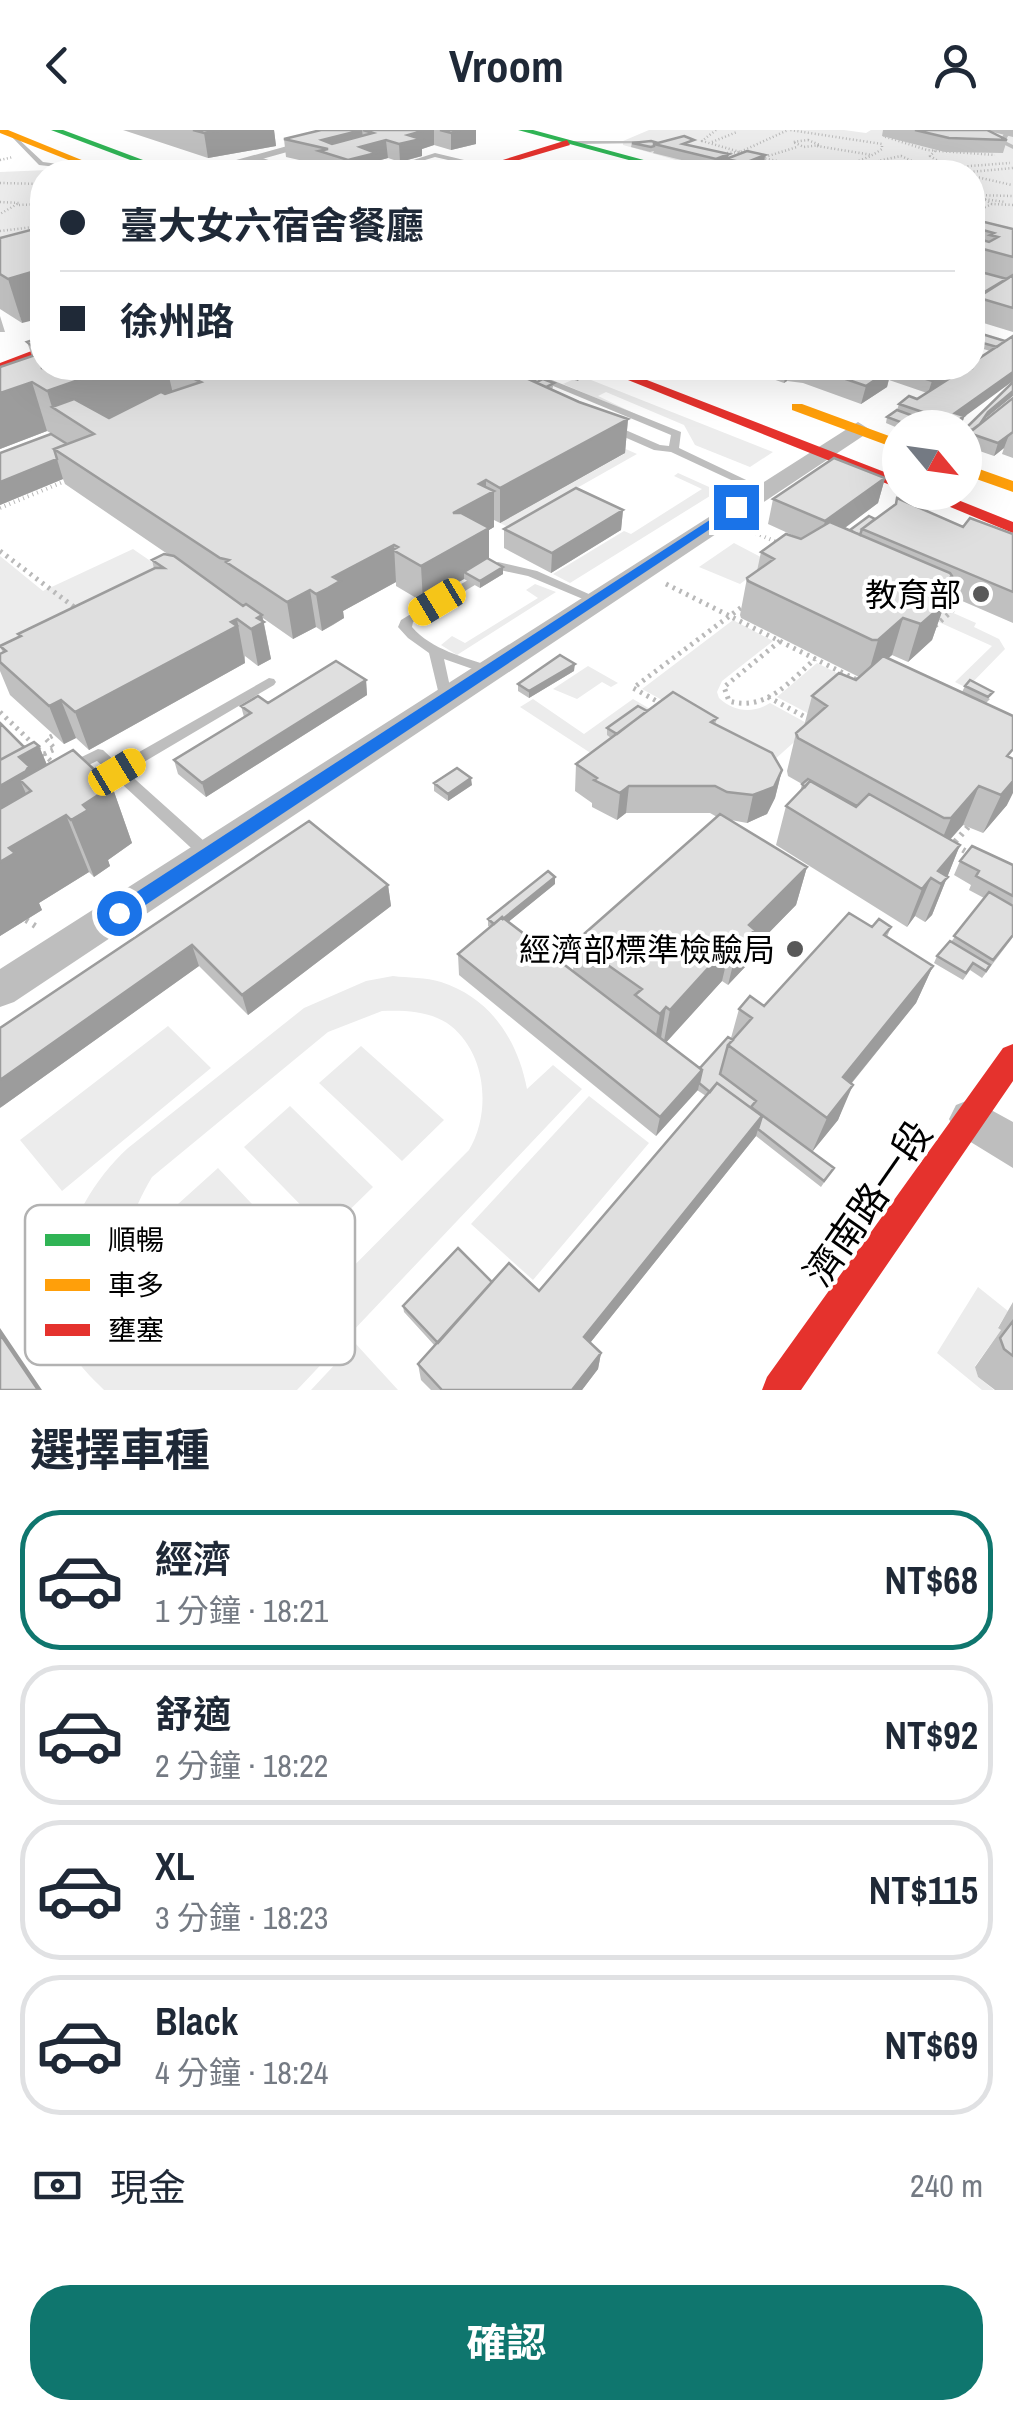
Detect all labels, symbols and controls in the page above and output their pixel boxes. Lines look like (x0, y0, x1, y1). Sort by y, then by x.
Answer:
text: Vroom (449, 35, 564, 96)
icon: back (30, 38, 85, 93)
icon: person (928, 38, 983, 93)
text: 臺大女六宿舍餐廳 (120, 200, 424, 251)
text: 徐州路 (120, 296, 234, 347)
north arrow (882, 410, 982, 510)
map controls (882, 410, 982, 510)
route end (714, 485, 759, 530)
place label: 教育部 (865, 573, 961, 616)
car (404, 574, 470, 630)
marker: 教育部 (970, 583, 992, 605)
car (84, 744, 150, 800)
route start (97, 891, 142, 936)
place label: 經濟部標準檢驗局 (519, 928, 775, 971)
marker: 經濟部標準檢驗局 (784, 938, 806, 960)
street label: 濟南路一段 (793, 1111, 943, 1295)
legend (25, 1205, 355, 1365)
text: 順暢 (108, 1221, 164, 1259)
text: 車多 (108, 1266, 164, 1304)
text: 壅塞 (108, 1311, 164, 1349)
text: 選擇車種 (30, 1419, 210, 1480)
text: 經濟 (155, 1534, 231, 1585)
icon: car (35, 1535, 125, 1625)
text: NT$68 (884, 1555, 978, 1606)
text: 1 分鐘 · 18:21 (155, 1589, 328, 1632)
text: 舒適 (155, 1689, 231, 1740)
icon: car (35, 1690, 125, 1780)
text: NT$92 (884, 1710, 978, 1761)
text: 2 分鐘 · 18:22 (155, 1744, 328, 1787)
text: XL (155, 1841, 195, 1892)
icon: car (35, 1845, 125, 1935)
text: NT$115 (869, 1865, 978, 1916)
text: 3 分鐘 · 18:23 (155, 1896, 328, 1939)
text: Black (155, 1996, 238, 2047)
icon: car (35, 2000, 125, 2090)
text: NT$69 (884, 2020, 978, 2071)
text: 4 分鐘 · 18:24 (155, 2051, 328, 2094)
icon: cash (30, 2158, 85, 2213)
text: 現金 (110, 2162, 186, 2213)
text: 240 m (910, 2164, 983, 2207)
button: 確認 (30, 2285, 983, 2400)

